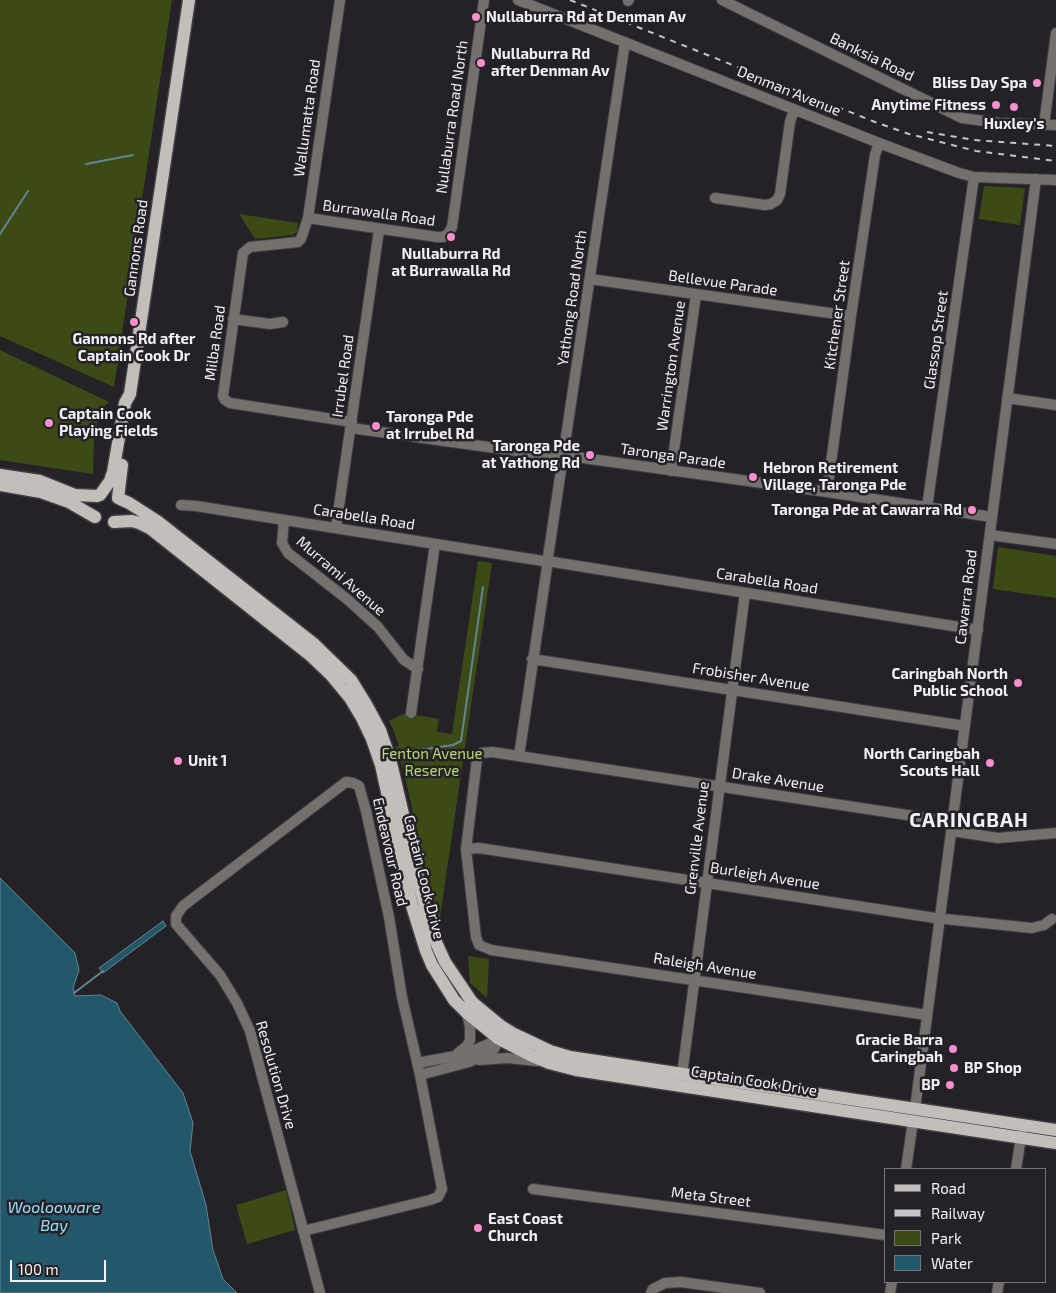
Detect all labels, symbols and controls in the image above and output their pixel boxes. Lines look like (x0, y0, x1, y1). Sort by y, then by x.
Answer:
place label: Nullaburra Rd at Denman Av (486, 8, 686, 26)
marker: Nullaburra Rd at Denman Av (470, 11, 482, 23)
street label: Banksia Road (827, 29, 917, 85)
street label: Nullaburra Road North (432, 39, 472, 195)
place label: Nullaburra Rd after Denman Av (491, 45, 610, 80)
marker: Nullaburra Rd after Denman Av (475, 57, 487, 69)
street label: Wallumatta Road (290, 58, 324, 178)
street label: Denman Avenue (734, 62, 844, 120)
place label: Bliss Day Spa (932, 74, 1027, 92)
marker: Bliss Day Spa (1031, 77, 1043, 89)
place label: Anytime Fitness (871, 96, 986, 114)
marker: Anytime Fitness (990, 99, 1002, 111)
marker: Huxley's (1008, 101, 1020, 113)
place label: Huxley's (984, 115, 1044, 133)
street label: Burrawalla Road (321, 196, 437, 230)
street label: Gannons Road (120, 198, 152, 298)
street label: Yathong Road North (554, 229, 590, 367)
marker: Nullaburra Rd at Burrawalla Rd (445, 231, 457, 243)
place label: Nullaburra Rd at Burrawalla Rd (391, 245, 511, 280)
street label: Kitchener Street (820, 259, 854, 371)
street label: Bellevue Parade (667, 266, 779, 300)
street label: Glassop Street (920, 289, 952, 391)
street label: Warrington Avenue (653, 300, 689, 432)
street label: Milba Road (201, 304, 229, 382)
marker: Gannons Rd after Captain Cook Dr (128, 316, 140, 328)
place label: Gannons Rd after Captain Cook Dr (73, 330, 195, 365)
street label: Irrubel Road (328, 333, 358, 419)
place label: Captain Cook Playing Fields (59, 405, 158, 440)
place label: Taronga Pde at Irrubel Rd (386, 408, 474, 443)
marker: Captain Cook Playing Fields (43, 417, 55, 429)
marker: Taronga Pde at Irrubel Rd (370, 420, 382, 432)
place label: Taronga Pde at Yathong Rd (482, 437, 580, 472)
street label: Taronga Parade (619, 440, 727, 472)
marker: Taronga Pde at Yathong Rd (584, 449, 596, 461)
place label: Hebron Retirement Village, Taronga Pde (763, 459, 907, 494)
marker: Hebron Retirement Village, Taronga Pde (747, 471, 759, 483)
street label: Carabella Road (312, 500, 416, 534)
place label: Taronga Pde at Cawarra Rd (772, 501, 962, 519)
marker: Taronga Pde at Cawarra Rd (966, 504, 978, 516)
street label: Murrami Avenue (293, 532, 389, 620)
street label: Cawarra Road (951, 549, 981, 645)
street label: Carabella Road (715, 564, 819, 598)
street label: Frobisher Avenue (691, 659, 811, 695)
place label: Caringbah North Public School (891, 665, 1008, 700)
marker: Caringbah North Public School (1012, 677, 1024, 689)
park label: Fenton Avenue Reserve (381, 745, 483, 780)
place label: North Caringbah Scouts Hall (863, 745, 980, 780)
place label: Unit 1 (188, 752, 227, 770)
marker: Unit 1 (172, 755, 184, 767)
marker: North Caringbah Scouts Hall (984, 757, 996, 769)
street label: Drake Avenue (731, 764, 825, 796)
street label: Grenville Avenue (681, 780, 713, 896)
street label: Endeavour Road (369, 796, 411, 908)
district label: CARINGBAH (908, 808, 1030, 832)
street label: Captain Cook Drive (400, 813, 448, 941)
street label: Burleigh Avenue (709, 858, 821, 894)
street label: Raleigh Avenue (652, 949, 758, 983)
street label: Resolution Drive (252, 1019, 300, 1131)
place label: Gracie Barra Caringbah (855, 1031, 943, 1066)
marker: Gracie Barra Caringbah (947, 1043, 959, 1055)
place label: BP Shop (964, 1059, 1022, 1077)
street label: Captain Cook Drive (690, 1062, 818, 1100)
marker: BP Shop (948, 1062, 960, 1074)
place label: BP (921, 1076, 940, 1094)
marker: BP (944, 1079, 956, 1091)
legend (884, 1168, 1046, 1283)
text: Road (931, 1179, 966, 1197)
street label: Meta Street (670, 1183, 752, 1211)
water label: Woolooware Bay (7, 1198, 101, 1236)
text: Railway (931, 1204, 985, 1222)
place label: East Coast Church (488, 1210, 563, 1245)
marker: East Coast Church (472, 1222, 484, 1234)
text: Park (931, 1229, 962, 1247)
scale bar (12, 1250, 109, 1282)
text: Water (931, 1254, 973, 1272)
text: 100 m (18, 1260, 59, 1278)

